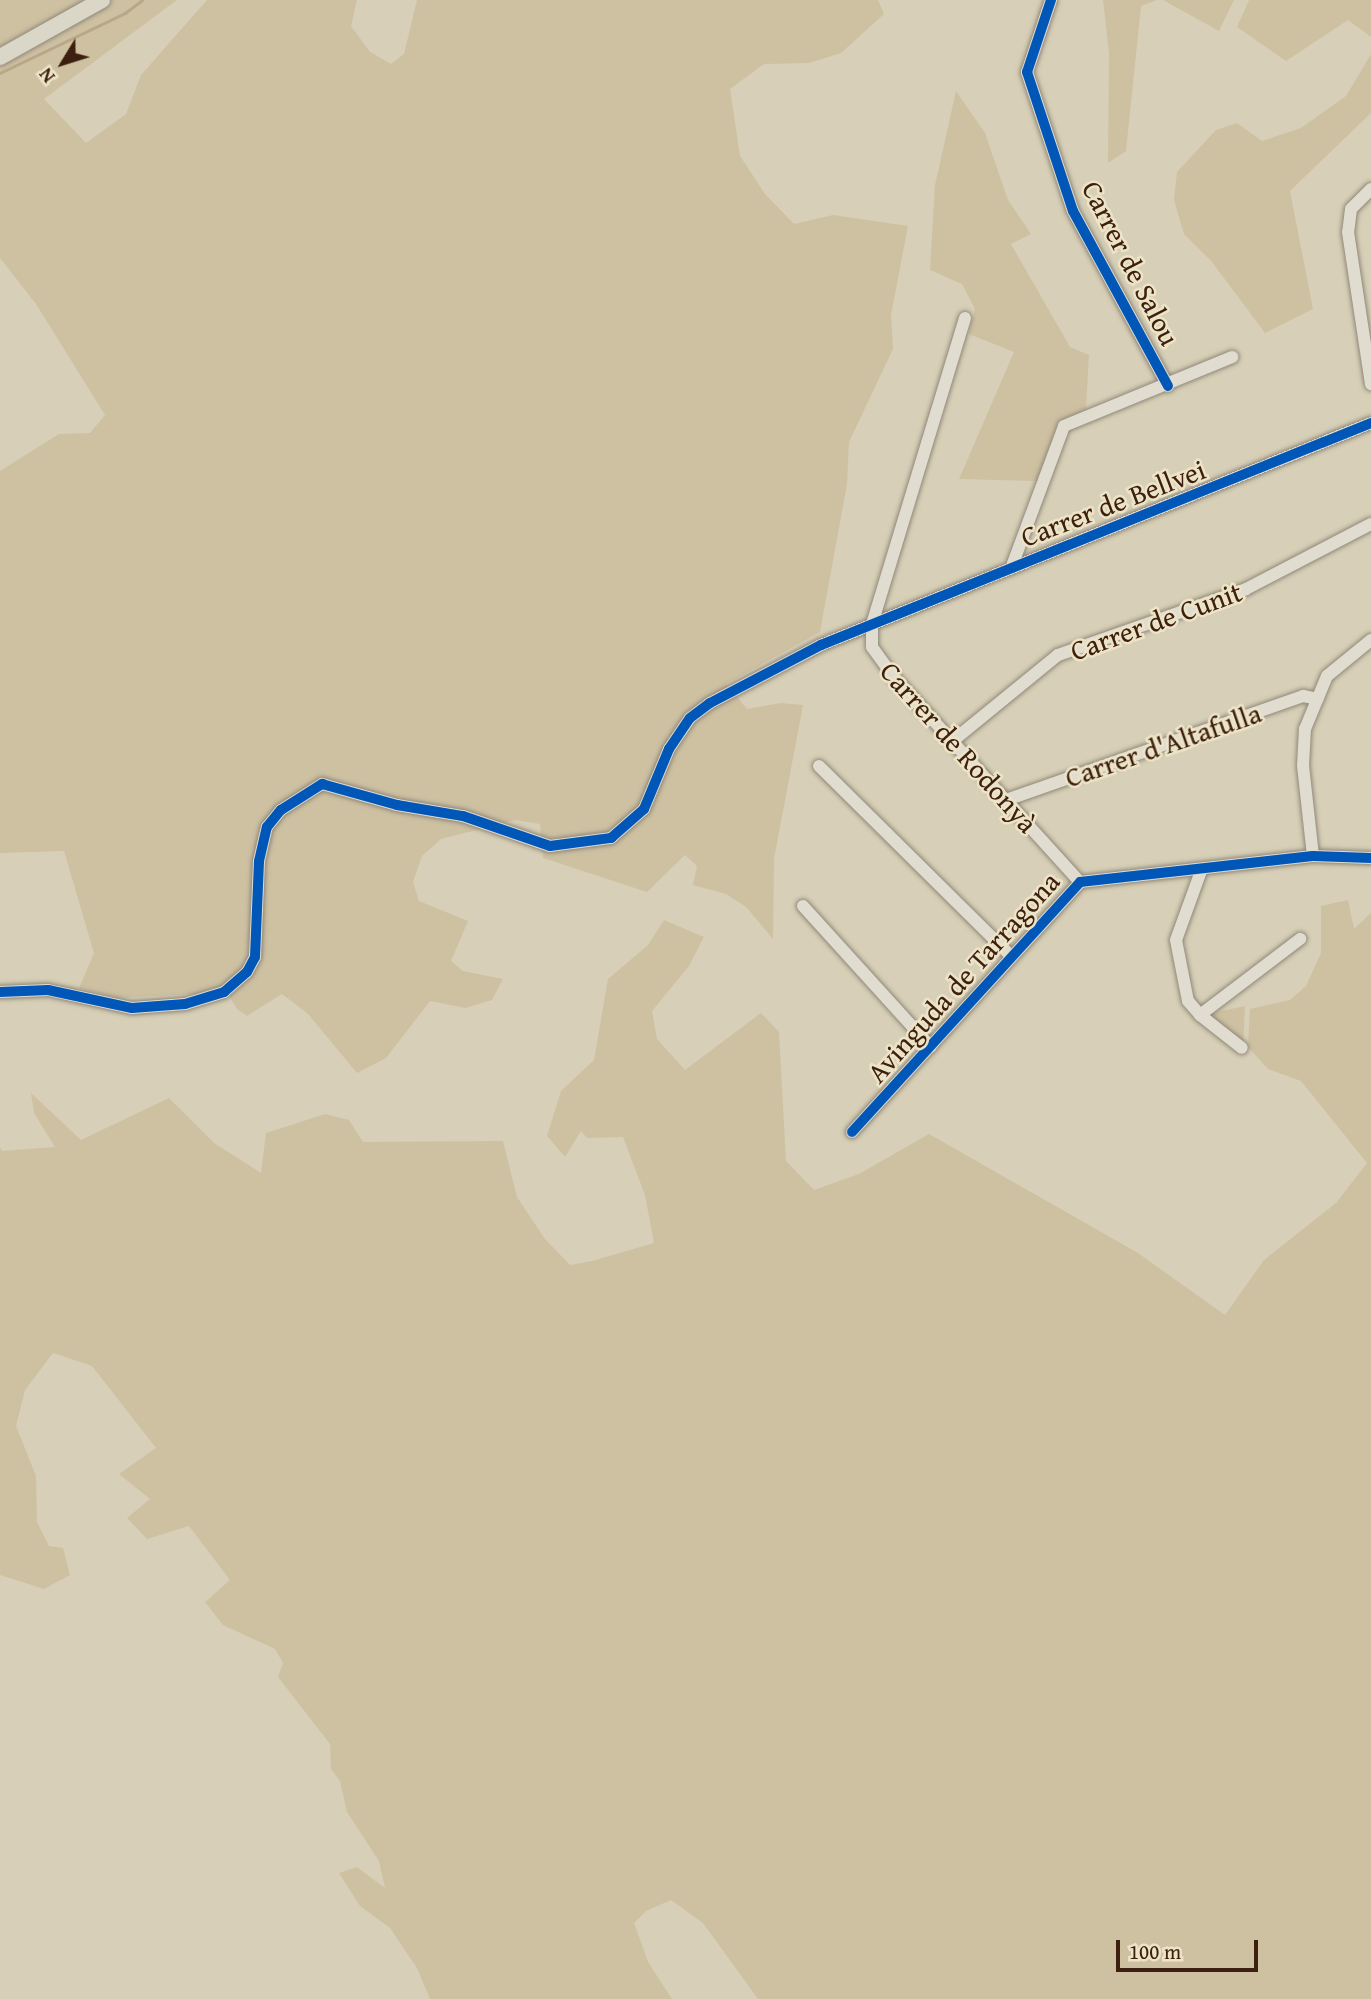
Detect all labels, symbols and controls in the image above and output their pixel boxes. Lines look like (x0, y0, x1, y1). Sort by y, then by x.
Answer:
north arrow (28, 28, 98, 98)
text: N (32, 62, 61, 90)
street label: Carrer de Salou (1075, 175, 1187, 351)
street label: Carrer de Bellvei (1016, 452, 1210, 554)
street label: Carrer de Cunit (1066, 574, 1246, 668)
street label: Carrer de Rodonyà (873, 654, 1045, 840)
street label: Carrer d'Altafulla (1061, 696, 1265, 794)
street label: Avinguda de Tarragona (860, 865, 1066, 1089)
scale bar (1119, 1926, 1261, 1970)
text: 100 m (1129, 1936, 1181, 1967)

